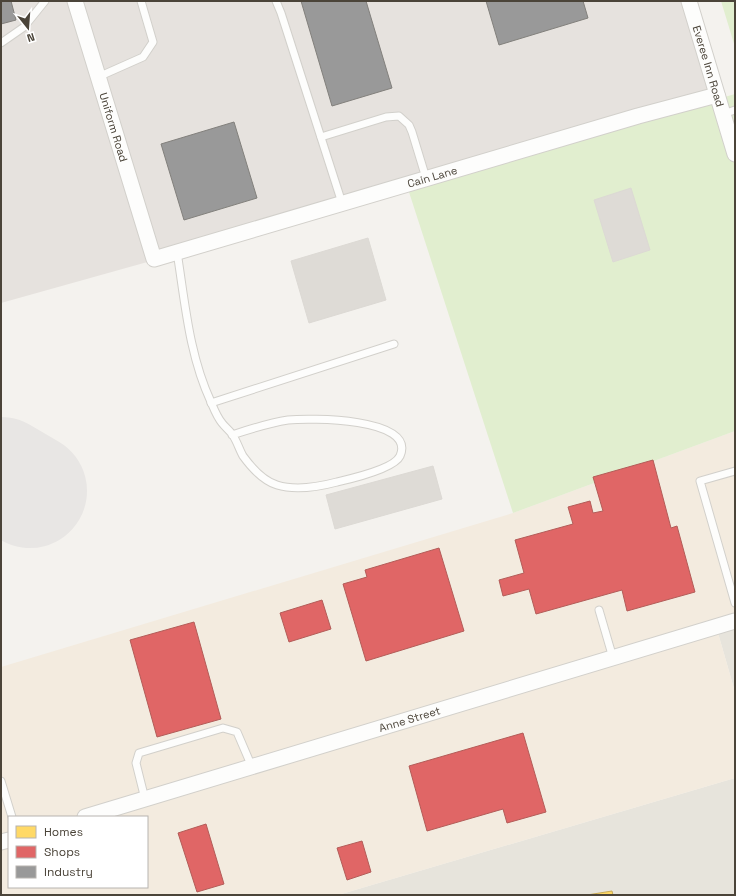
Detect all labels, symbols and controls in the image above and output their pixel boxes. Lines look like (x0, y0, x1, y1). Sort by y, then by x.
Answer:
north arrow (8, 8, 48, 48)
street label: Everee Inn Road (690, 24, 727, 109)
text: N (25, 30, 36, 45)
street label: Uniform Road (96, 91, 131, 164)
street label: Cain Lane (406, 163, 459, 191)
street label: Anne Street (377, 703, 442, 735)
legend (8, 816, 148, 888)
text: Homes (44, 824, 83, 840)
text: Shops (44, 844, 80, 860)
text: Industry (44, 864, 93, 880)

